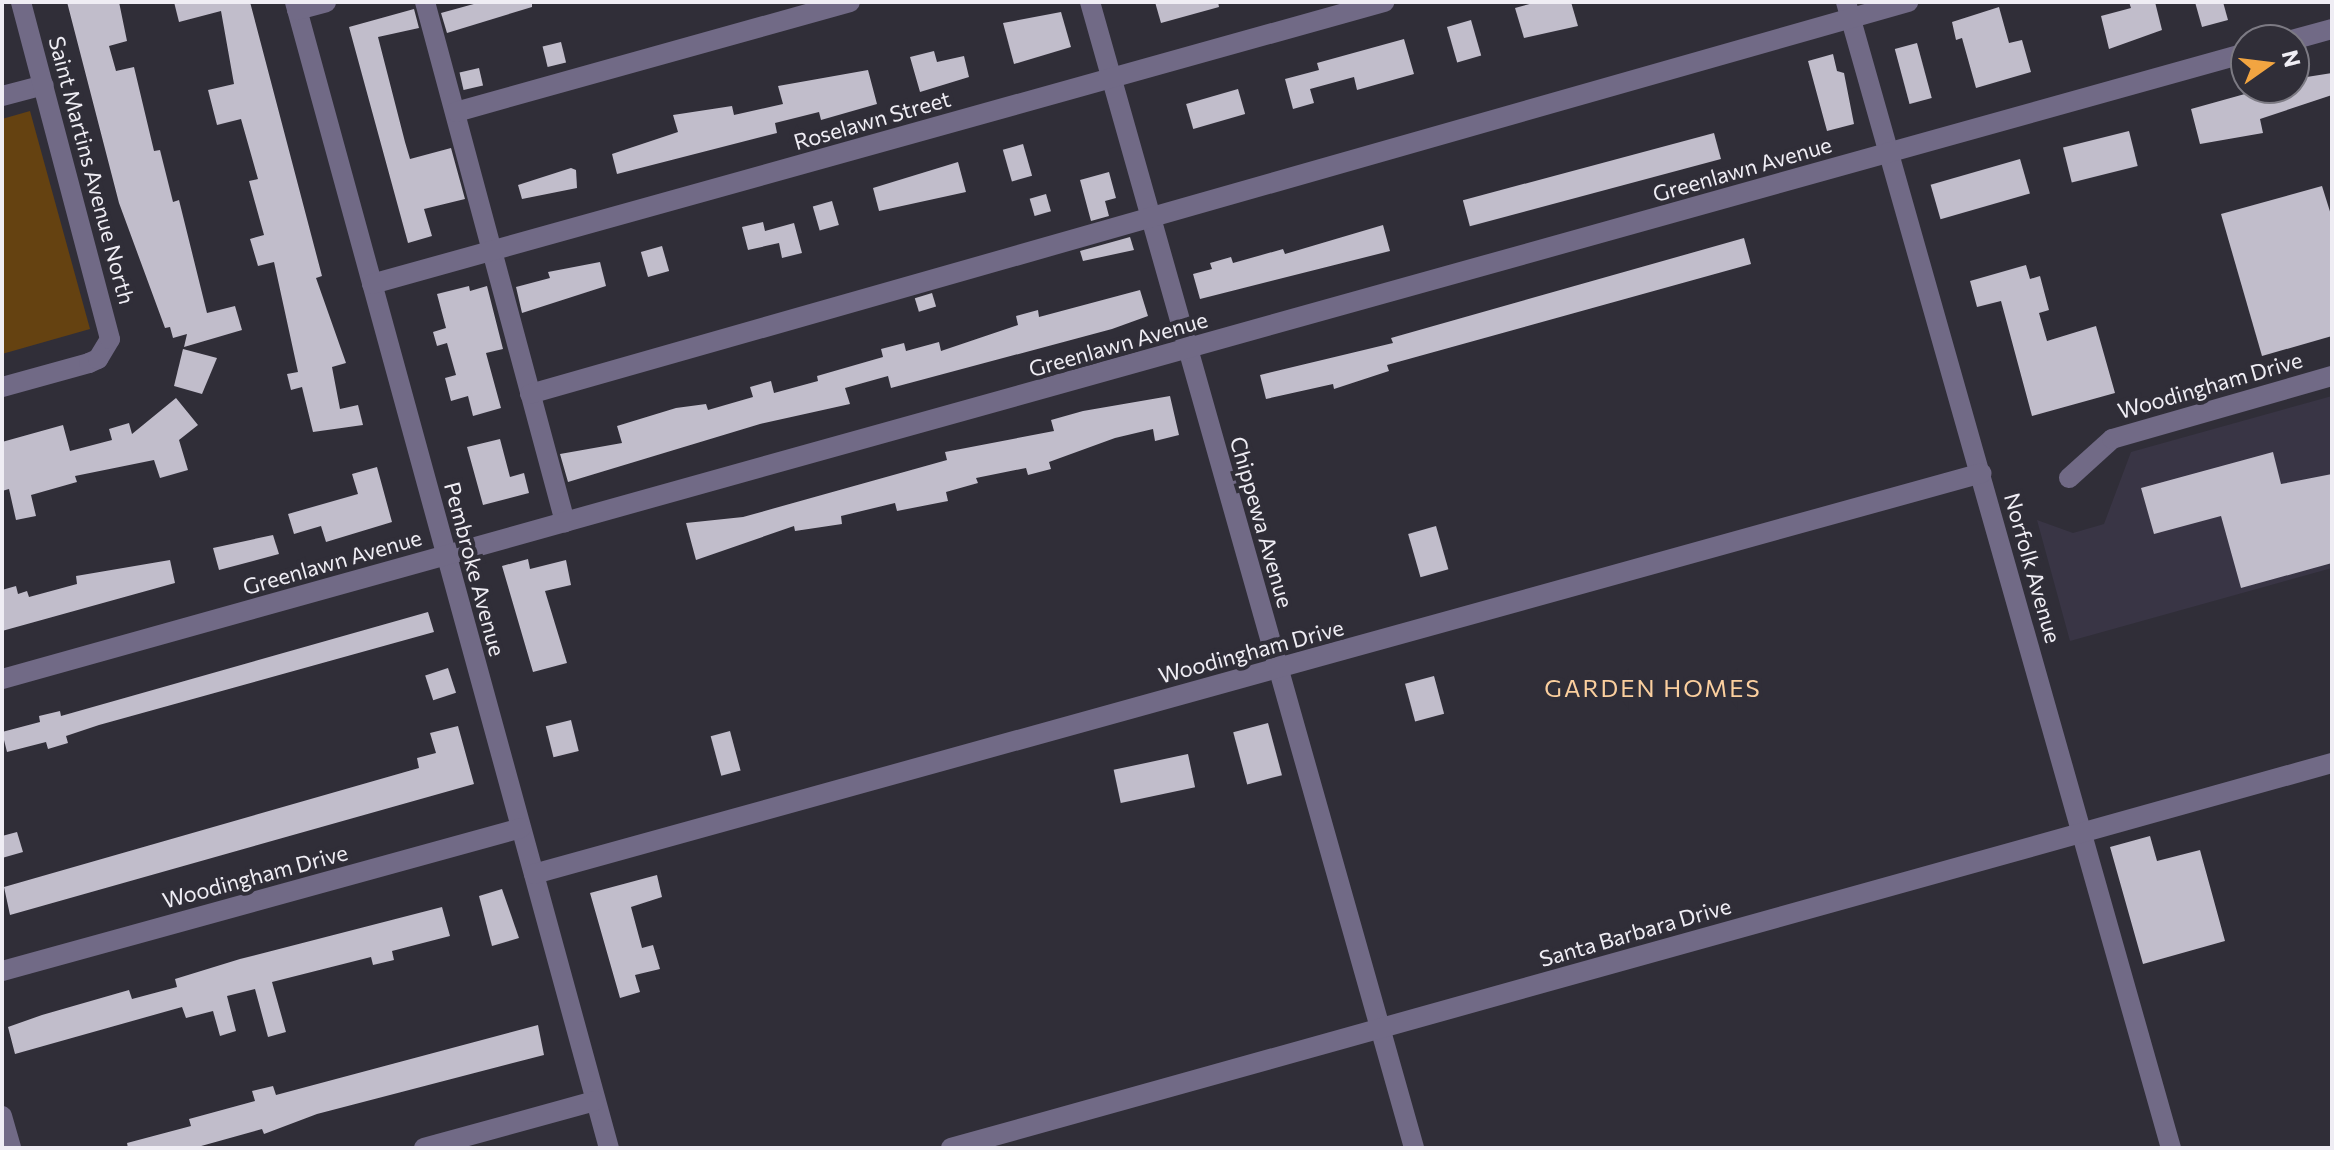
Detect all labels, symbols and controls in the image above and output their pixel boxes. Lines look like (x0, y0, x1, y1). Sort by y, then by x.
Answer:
north arrow (2230, 24, 2310, 104)
street label: Saint Martins Avenue North (44, 33, 140, 307)
text: N (2277, 47, 2307, 70)
street label: Roselawn Street (790, 85, 954, 155)
street label: Greenlawn Avenue (1649, 131, 1835, 207)
street label: Greenlawn Avenue (1025, 306, 1211, 382)
street label: Woodingham Drive (2115, 346, 2305, 424)
street label: Chippewa Avenue (1225, 433, 1299, 611)
street label: Pembroke Avenue (439, 479, 511, 659)
street label: Norfolk Avenue (1999, 490, 2067, 646)
street label: Greenlawn Avenue (239, 524, 425, 600)
street label: Woodingham Drive (1155, 614, 1347, 688)
district label: GARDEN HOMES (1544, 674, 1762, 702)
street label: Woodingham Drive (159, 839, 351, 913)
street label: Santa Barbara Drive (1536, 892, 1734, 972)

